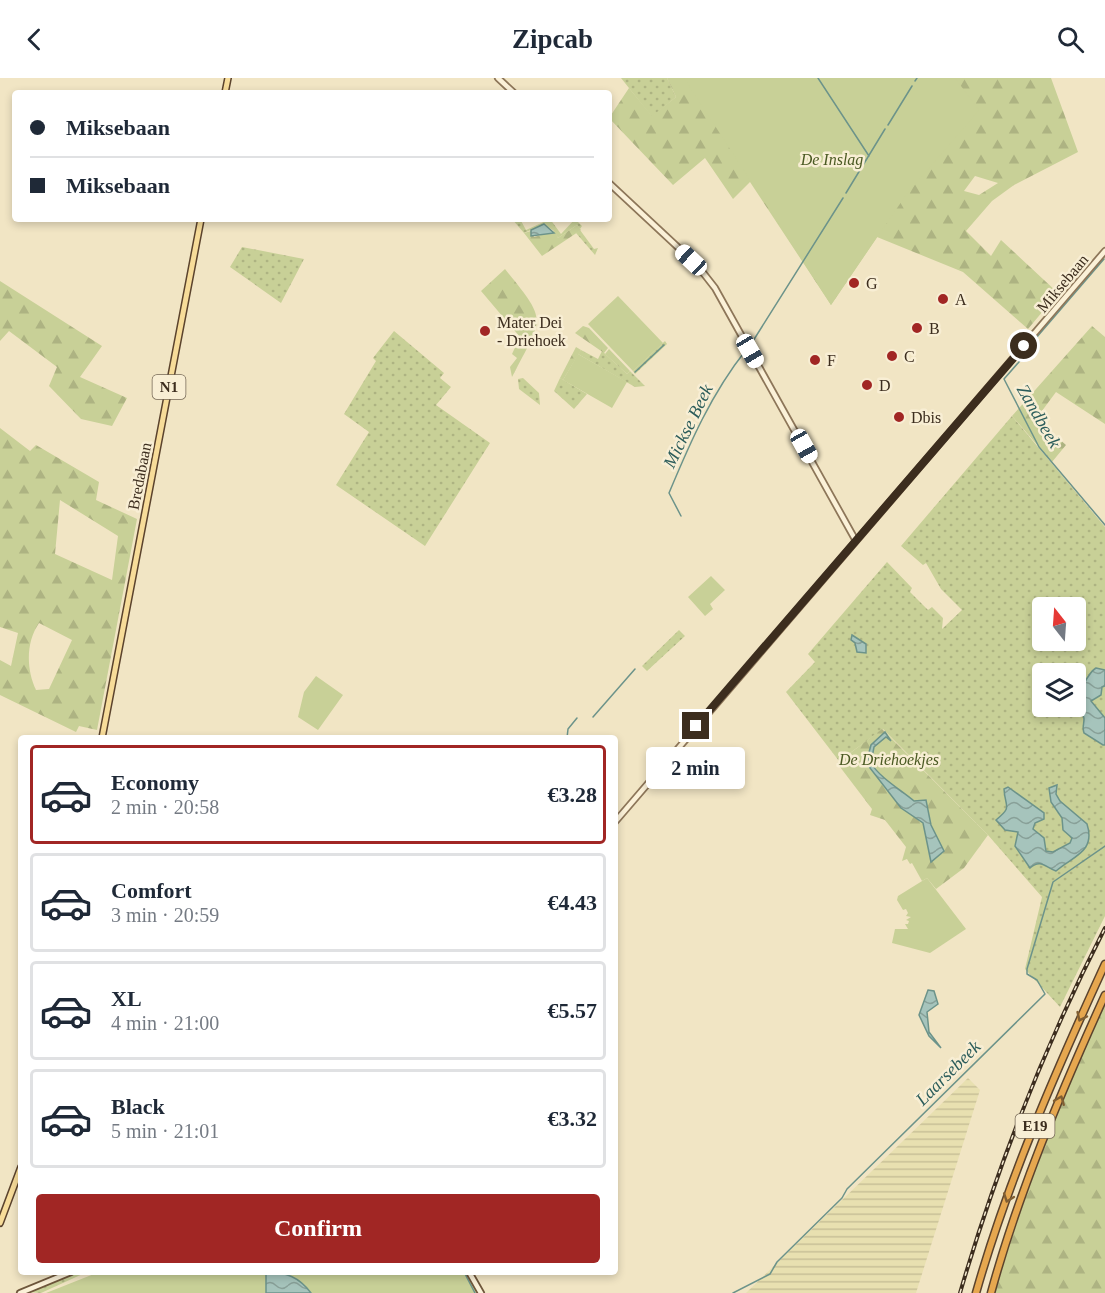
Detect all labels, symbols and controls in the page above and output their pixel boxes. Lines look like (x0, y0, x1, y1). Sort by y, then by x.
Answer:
icon: back (18, 23, 51, 56)
icon: search (1054, 23, 1087, 56)
text: Zipcab (512, 24, 593, 54)
text: Miksebaan (66, 115, 170, 140)
park label: De Inslag (800, 151, 863, 169)
text: Miksebaan (66, 173, 170, 198)
car (672, 241, 710, 279)
street label: Miksebaan (1033, 251, 1091, 316)
place label: G (866, 275, 878, 292)
marker: G (847, 276, 861, 290)
place label: A (955, 291, 967, 308)
marker: A (936, 292, 950, 306)
place label: Mater Dei - Driehoek (497, 314, 566, 349)
place label: B (929, 320, 940, 337)
marker: B (910, 321, 924, 335)
marker: Mater Dei - Driehoek (478, 324, 492, 338)
car (733, 331, 767, 371)
route start (1010, 332, 1037, 359)
place label: C (904, 348, 915, 365)
marker: C (885, 349, 899, 363)
place label: F (827, 352, 836, 369)
marker: F (808, 353, 822, 367)
road number: N1 (152, 375, 186, 399)
place label: D (879, 377, 891, 394)
marker: D (860, 378, 874, 392)
water label: Mickse Beek (659, 380, 717, 472)
water label: Zandbeek (1013, 381, 1066, 452)
place label: Dbis (911, 409, 941, 426)
marker: Dbis (892, 410, 906, 424)
car (787, 426, 821, 466)
street label: Bredabaan (125, 441, 154, 511)
north arrow (1032, 597, 1086, 651)
map controls (1032, 597, 1086, 717)
button: layers (1032, 663, 1086, 717)
route end (682, 712, 709, 739)
callout: 2 min (646, 747, 746, 789)
park label: De Driehoekjes (838, 751, 939, 769)
text: 2 min (671, 757, 720, 779)
icon: car (39, 768, 93, 822)
text: Economy (111, 770, 199, 795)
text: €3.28 (548, 782, 597, 807)
text: 2 min · 20:58 (111, 796, 219, 818)
icon: car (39, 876, 93, 930)
text: Comfort (111, 878, 192, 903)
text: €4.43 (548, 890, 597, 915)
text: 3 min · 20:59 (111, 904, 219, 926)
icon: car (39, 984, 93, 1038)
text: XL (111, 986, 142, 1011)
text: €5.57 (548, 998, 597, 1023)
one-way arrow (1076, 1010, 1088, 1021)
text: 4 min · 21:00 (111, 1012, 219, 1034)
water label: Laarsebeek (911, 1036, 985, 1110)
icon: car (39, 1092, 93, 1146)
text: Black (111, 1094, 165, 1119)
one-way arrow (1053, 1095, 1065, 1106)
text: €3.32 (548, 1106, 597, 1131)
road number: E19 (1016, 1114, 1054, 1138)
text: 5 min · 21:01 (111, 1120, 219, 1142)
one-way arrow (1002, 1192, 1015, 1202)
button: Confirm (36, 1194, 600, 1263)

